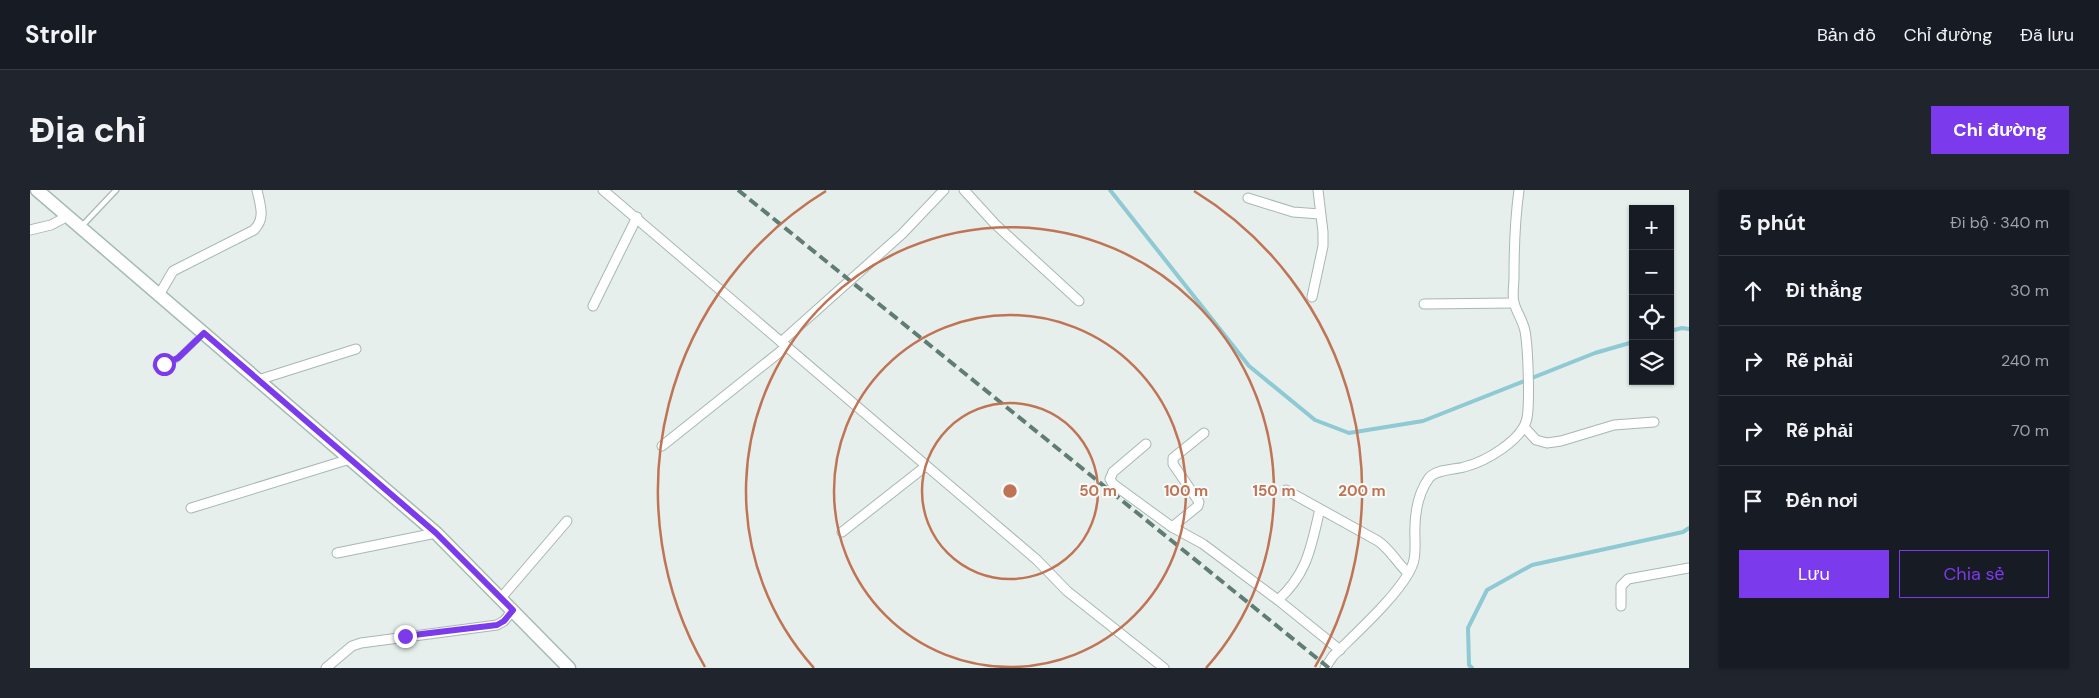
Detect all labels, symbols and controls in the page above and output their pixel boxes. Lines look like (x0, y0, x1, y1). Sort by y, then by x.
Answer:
text: Strollr (25, 19, 97, 50)
text: Bản đồ (1817, 23, 1876, 47)
text: Chỉ đường (1904, 23, 1992, 47)
text: Đã lưu (2020, 23, 2074, 47)
button: Chỉ đường (1931, 106, 2069, 154)
text: Địa chỉ (30, 107, 146, 153)
map controls (1629, 205, 1674, 385)
button: + (1629, 205, 1674, 250)
text: 5 phút (1739, 209, 1806, 237)
text: Đi bộ · 340 m (1950, 212, 2049, 233)
button: − (1629, 250, 1674, 295)
icon: ahead (1739, 277, 1767, 305)
text: Đi thẳng (1786, 278, 1863, 303)
text: 30 m (2010, 280, 2049, 301)
button: locate (1629, 295, 1674, 340)
button: layers (1629, 340, 1674, 385)
icon: right (1739, 347, 1767, 375)
text: Rẽ phải (1786, 348, 1853, 373)
text: 240 m (2001, 350, 2049, 371)
route start (153, 353, 176, 376)
icon: right (1739, 417, 1767, 445)
text: Rẽ phải (1786, 418, 1853, 443)
text: 70 m (2011, 420, 2049, 441)
text: 50 m (1079, 481, 1117, 501)
text: 100 m (1164, 481, 1208, 501)
text: 150 m (1253, 481, 1296, 501)
text: 200 m (1338, 481, 1386, 501)
centre of rings (1001, 482, 1019, 500)
icon: arrive (1739, 487, 1767, 515)
text: Đến nơi (1786, 488, 1858, 513)
button: Lưu (1739, 550, 1889, 598)
button: Chia sẻ (1899, 550, 2049, 598)
route end (394, 625, 417, 648)

